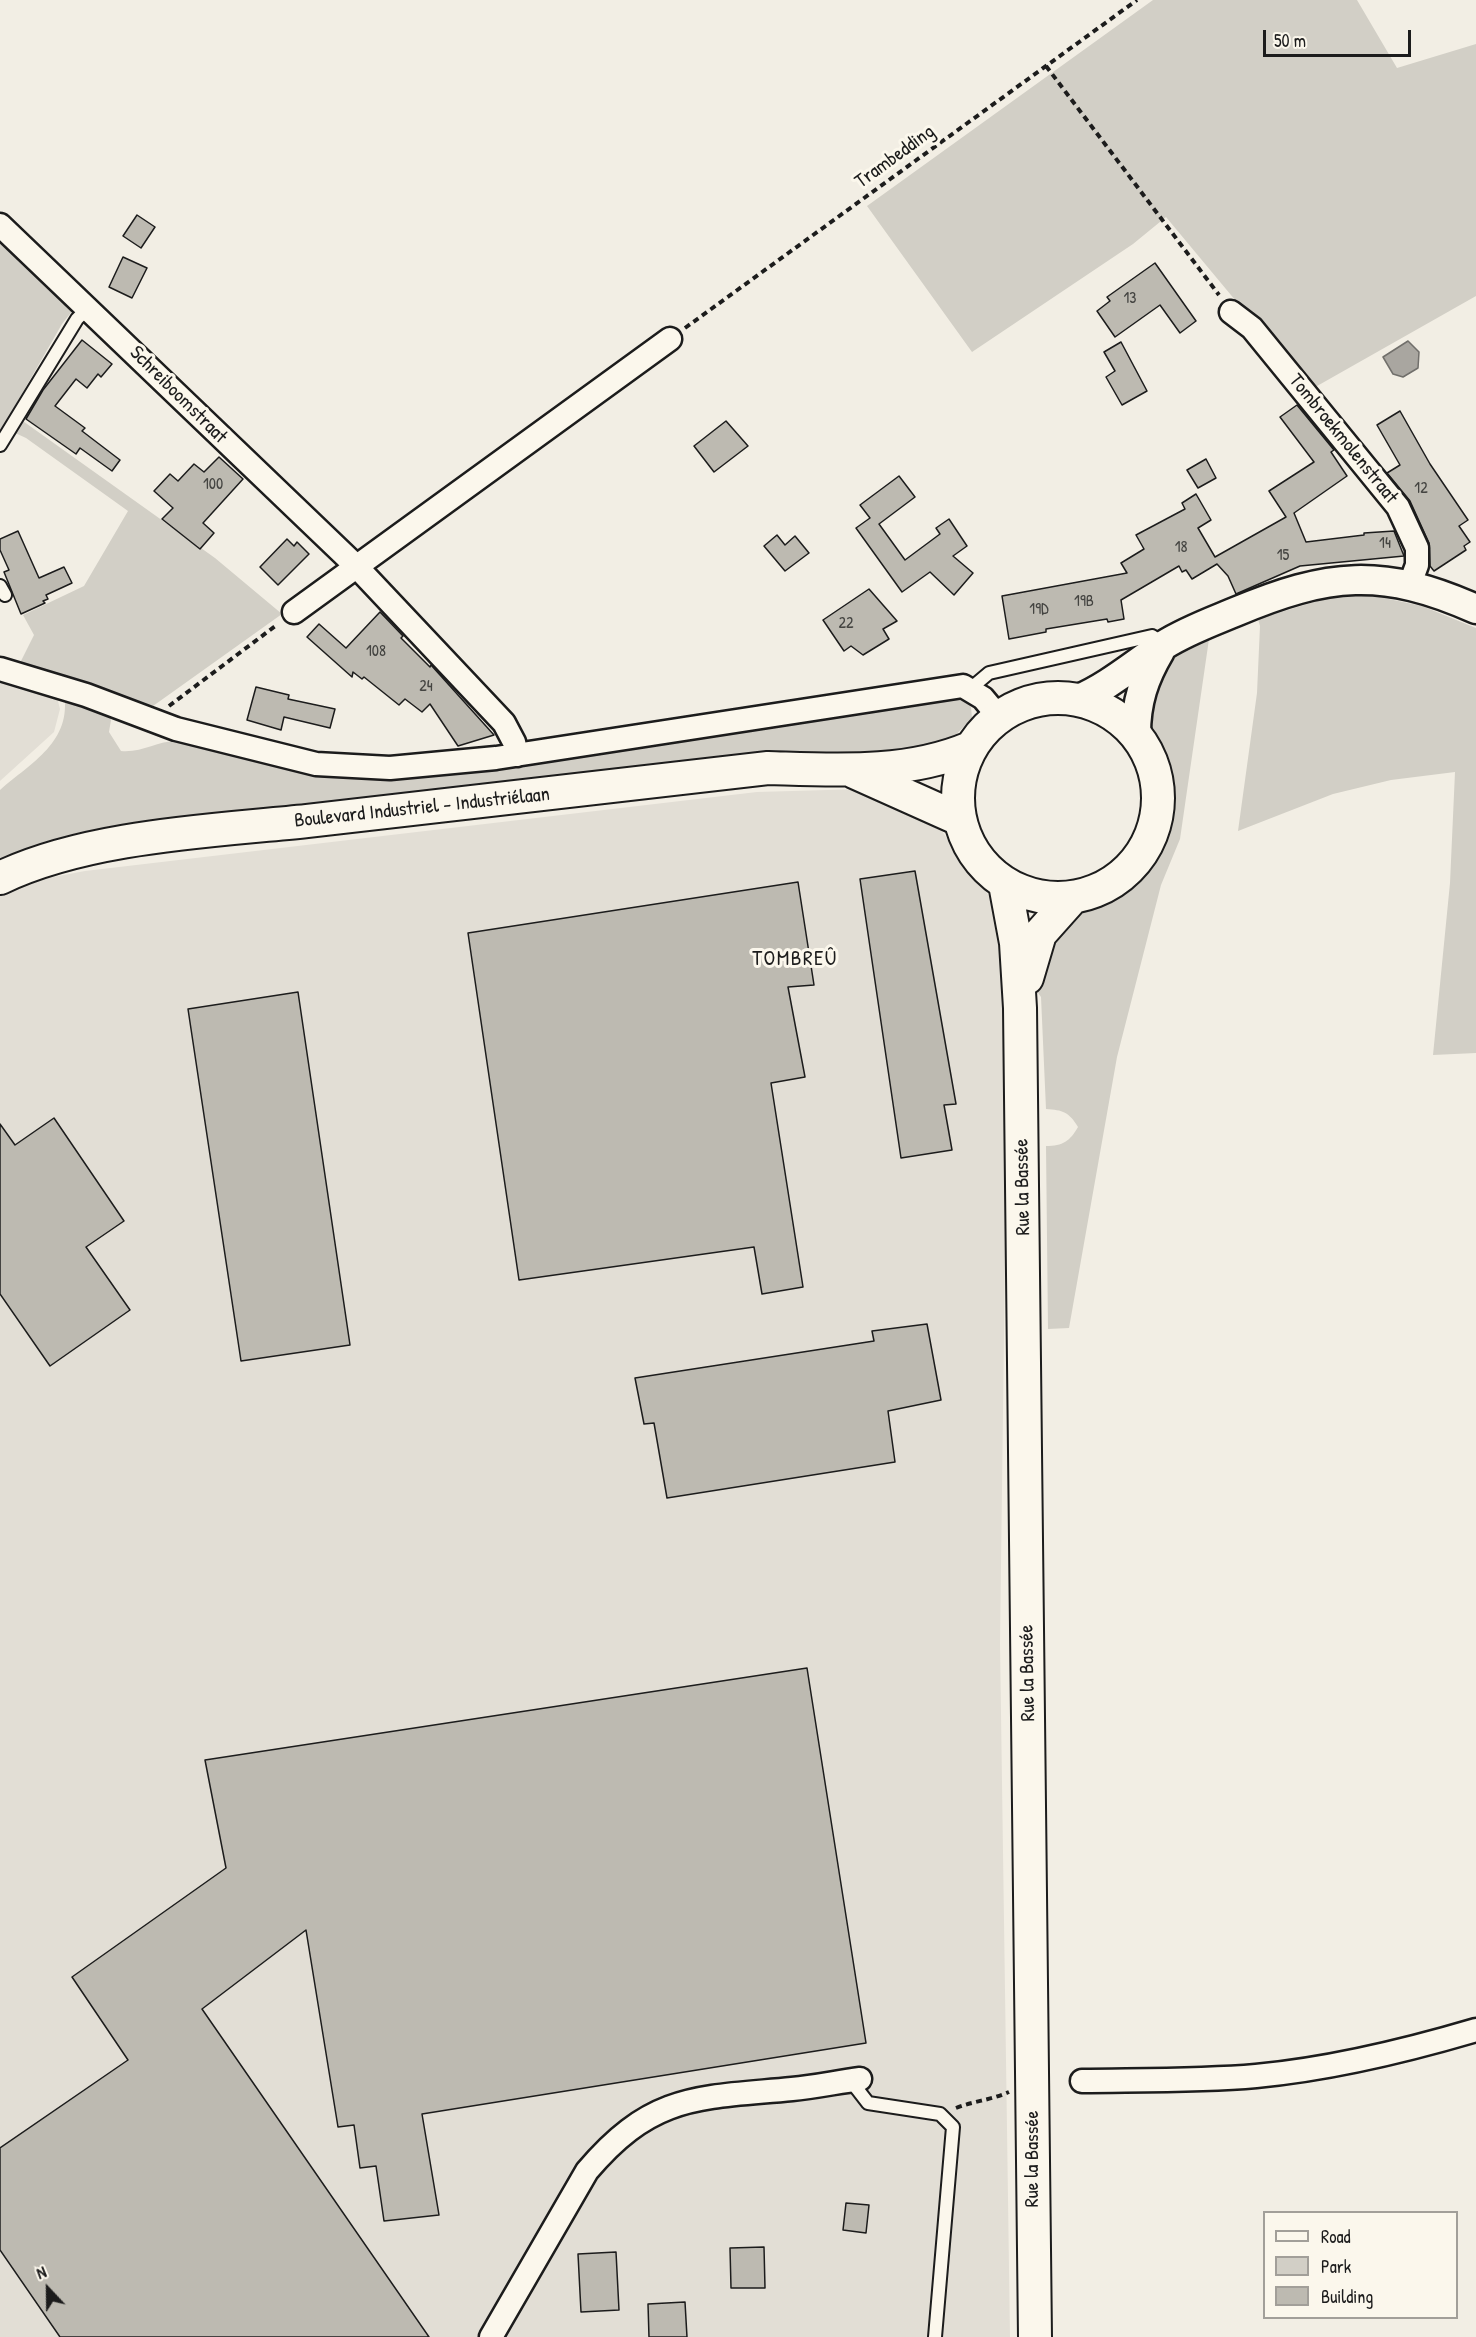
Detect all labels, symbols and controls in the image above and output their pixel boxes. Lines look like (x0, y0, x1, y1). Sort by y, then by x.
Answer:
scale bar (1266, 18, 1414, 56)
text: 50 m (1274, 28, 1306, 53)
street label: Trambedding (850, 120, 940, 194)
house number: 13 (1124, 289, 1136, 309)
street label: Schreiboomstraat (124, 341, 232, 449)
street label: Tombroekmolenstraat (1283, 369, 1403, 509)
house number: 100 (203, 475, 223, 495)
house number: 12 (1414, 479, 1428, 499)
house number: 14 (1379, 534, 1391, 554)
house number: 18 (1175, 538, 1187, 558)
house number: 15 (1277, 546, 1289, 566)
house number: 19B (1074, 592, 1094, 612)
house number: 19D (1029, 600, 1049, 620)
house number: 22 (839, 614, 853, 634)
house number: 108 (366, 642, 386, 662)
house number: 24 (419, 677, 433, 697)
street label: Boulevard Industriel - Industriélaan (293, 783, 551, 833)
district label: TOMBREÛ (752, 946, 838, 972)
street label: Rue la Bassée (1010, 1138, 1036, 1236)
street label: Rue la Bassée (1015, 1624, 1041, 1722)
street label: Rue la Bassée (1021, 2111, 1045, 2207)
legend (1263, 2211, 1458, 2319)
text: Road (1321, 2224, 1351, 2249)
text: Park (1321, 2254, 1351, 2279)
north arrow (18, 2259, 78, 2319)
text: N (33, 2261, 49, 2284)
text: Building (1321, 2284, 1373, 2309)

